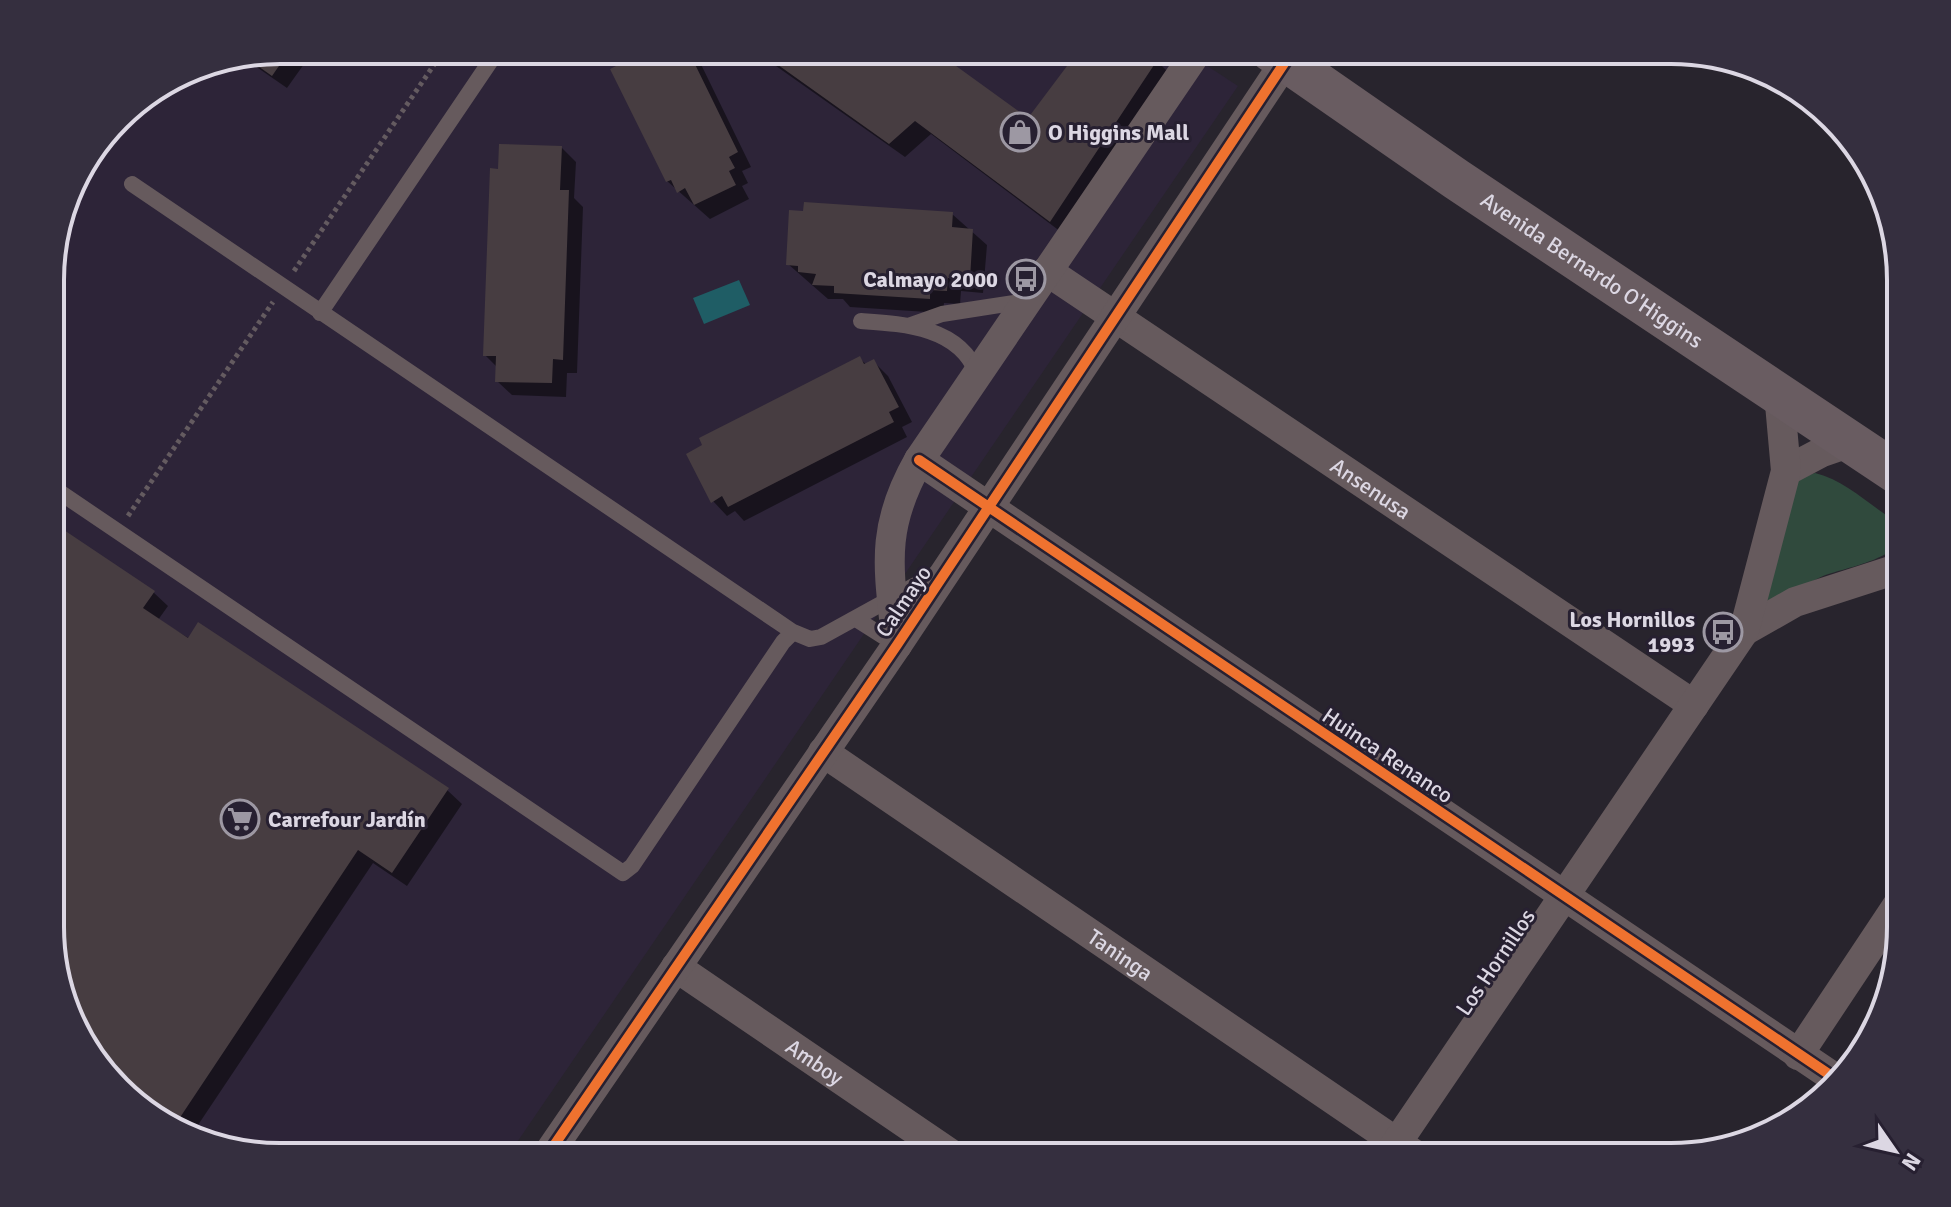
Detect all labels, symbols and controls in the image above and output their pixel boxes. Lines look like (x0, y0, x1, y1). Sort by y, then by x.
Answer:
shop icon: O Higgins Mall (999, 111, 1041, 153)
place label: O Higgins Mall (1048, 119, 1189, 146)
street label: Avenida Bernardo O'Higgins (1476, 186, 1708, 354)
bus stop icon: Calmayo 2000 (1005, 258, 1047, 300)
place label: Calmayo 2000 (863, 266, 998, 293)
street label: Ansenusa (1325, 452, 1416, 525)
street label: Calmayo (870, 560, 937, 642)
place label: Los Hornillos 1993 (1569, 606, 1695, 658)
bus stop icon: Los Hornillos 1993 (1702, 611, 1744, 653)
street label: Huinca Renanco (1317, 702, 1458, 809)
supermarket icon: Carrefour Jardín (219, 798, 261, 840)
place label: Carrefour Jardín (268, 806, 426, 833)
street label: Los Hornillos (1450, 904, 1541, 1021)
street label: Taninga (1082, 923, 1158, 987)
street label: Amboy (781, 1033, 849, 1092)
north arrow (1855, 1111, 1935, 1191)
text: N (1896, 1148, 1927, 1176)

